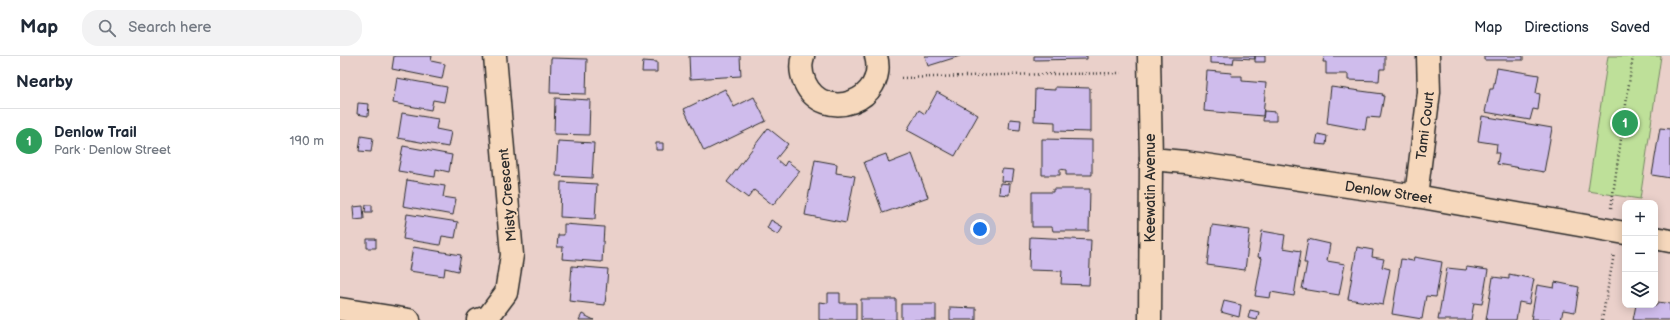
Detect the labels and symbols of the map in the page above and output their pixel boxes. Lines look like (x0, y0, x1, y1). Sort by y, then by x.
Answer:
street label: Tami Court (1413, 90, 1438, 161)
pin: 1 (1612, 108, 1638, 138)
street label: Keewatin Avenue (1142, 134, 1159, 242)
street label: Misty Crescent (495, 147, 520, 242)
street label: Denlow Street (1344, 178, 1434, 208)
your location (970, 219, 990, 239)

